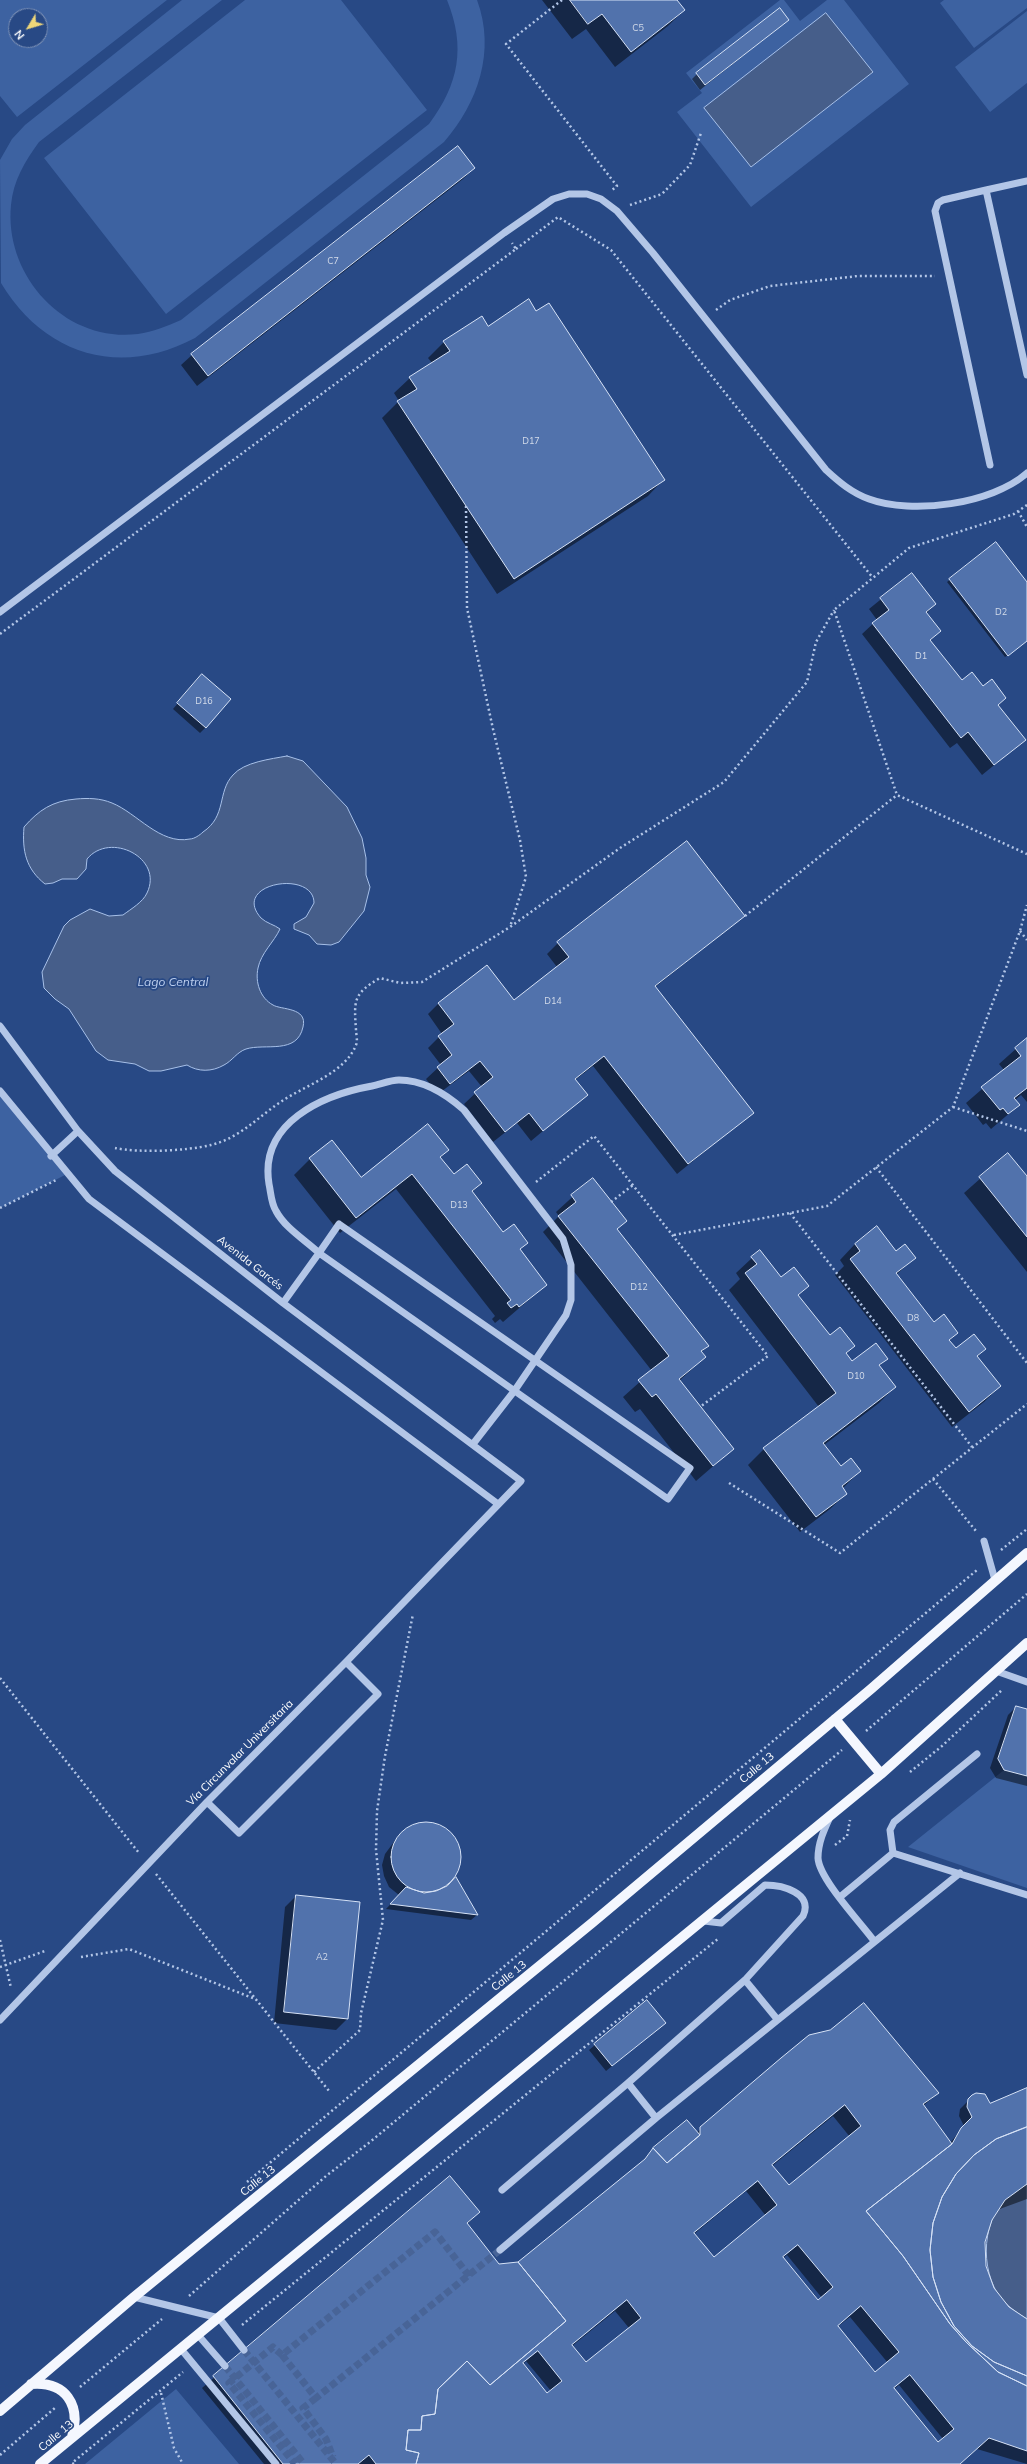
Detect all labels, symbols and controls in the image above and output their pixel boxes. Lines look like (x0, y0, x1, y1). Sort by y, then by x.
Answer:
north arrow (8, 8, 48, 48)
house number: C5 (632, 23, 644, 33)
text: N (11, 27, 27, 42)
house number: C7 (327, 256, 339, 266)
house number: D17 (522, 436, 540, 446)
house number: D2 (995, 607, 1007, 617)
house number: D1 (915, 651, 927, 661)
house number: D16 (195, 696, 213, 706)
water label: Lago Central (138, 975, 208, 989)
house number: D14 (544, 996, 562, 1006)
house number: D13 (450, 1200, 468, 1210)
street label: Avenida Garcés (214, 1233, 286, 1293)
house number: D12 (630, 1282, 648, 1292)
house number: D8 (907, 1313, 919, 1323)
house number: D10 (847, 1371, 865, 1381)
street label: Vía Circunvalar Universitaria (184, 1697, 296, 1809)
street label: Calle 13 (737, 1750, 777, 1786)
house number: A2 (316, 1952, 328, 1962)
street label: Calle 13 (489, 1958, 529, 1994)
street label: Calle 13 (238, 2163, 278, 2199)
street label: Calle 13 (36, 2418, 76, 2454)

